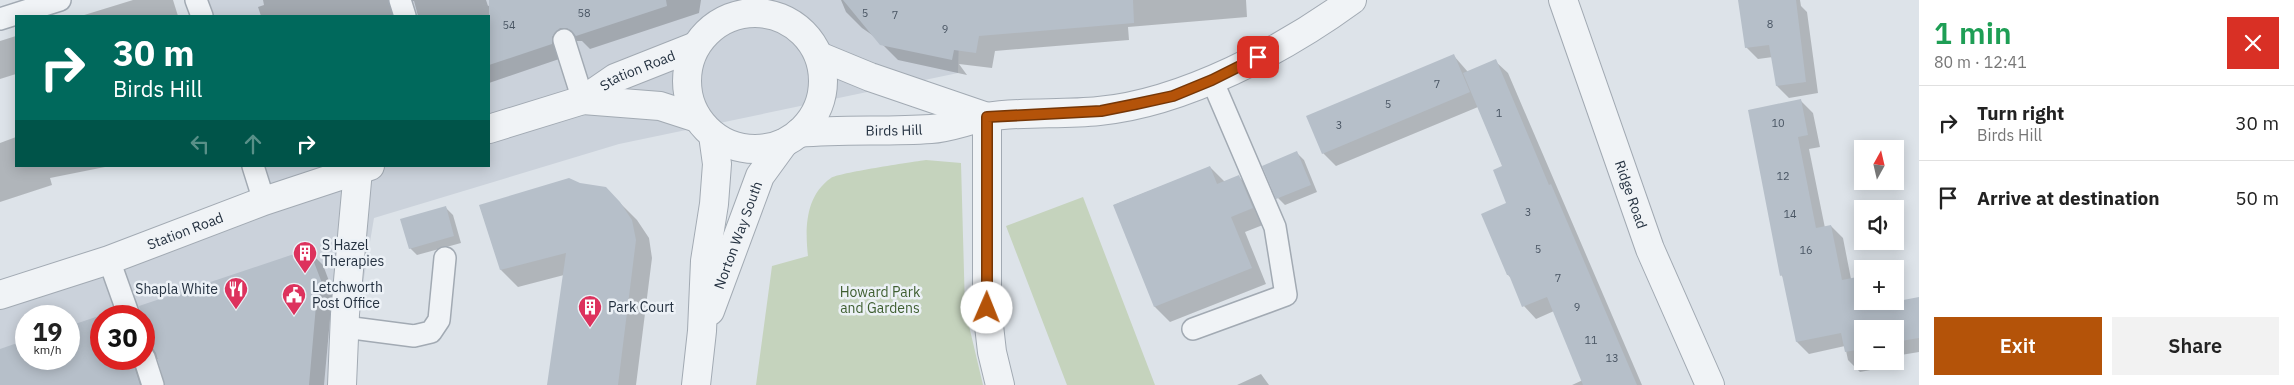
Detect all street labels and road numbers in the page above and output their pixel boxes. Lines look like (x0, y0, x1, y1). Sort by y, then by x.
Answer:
street label: Station Road (596, 46, 678, 95)
street label: Birds Hill (865, 121, 923, 140)
street label: Ridge Road (1611, 158, 1651, 231)
street label: Norton Way South (710, 179, 766, 292)
street label: Station Road (144, 208, 226, 254)

